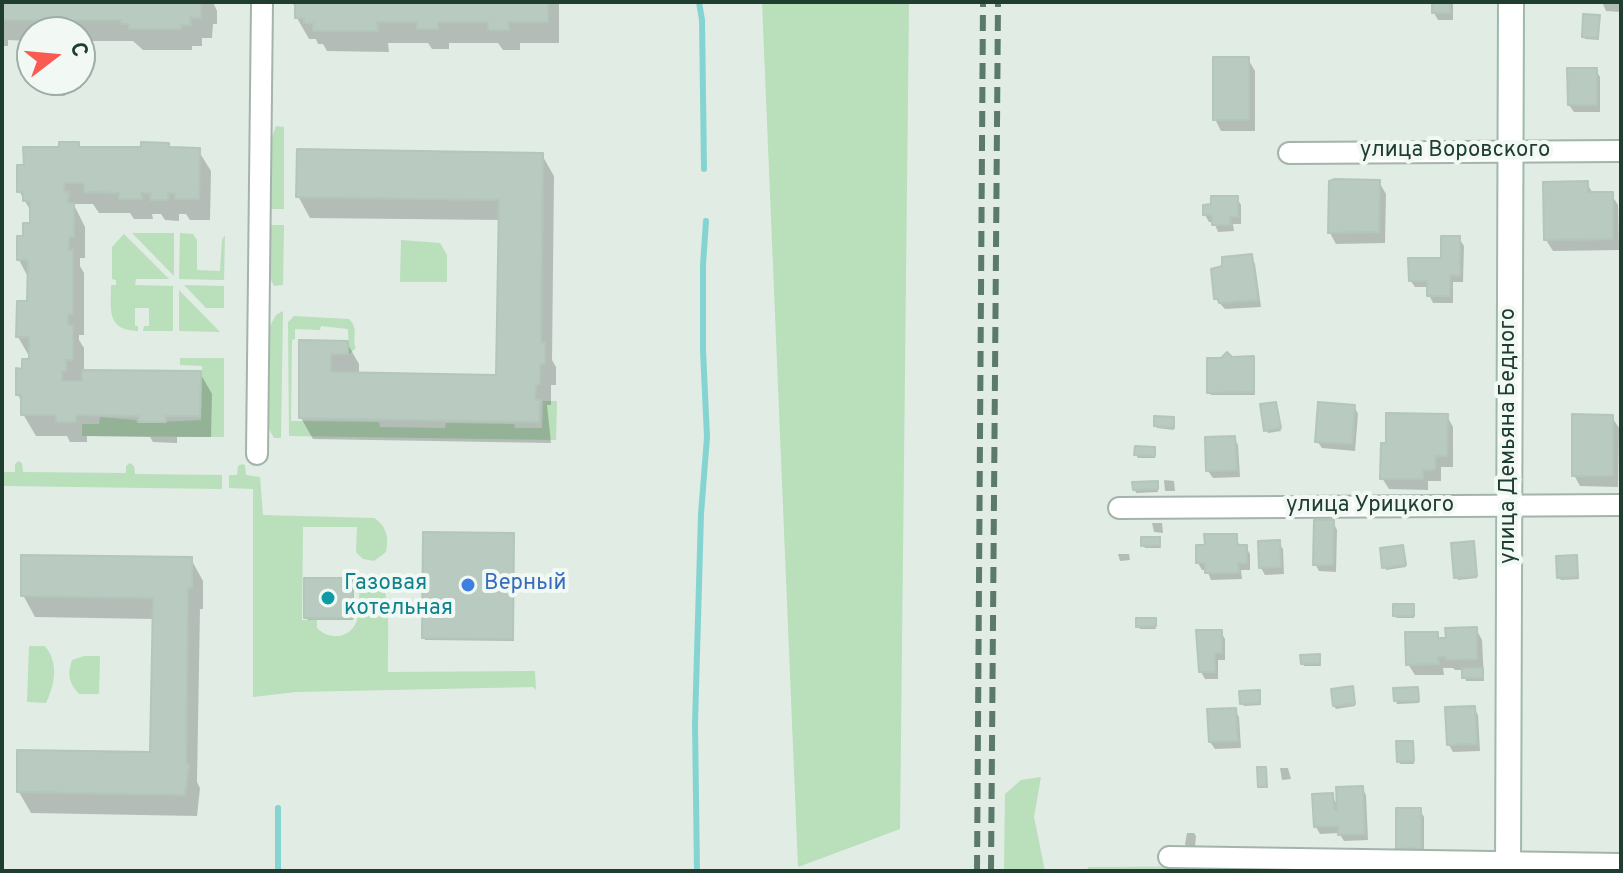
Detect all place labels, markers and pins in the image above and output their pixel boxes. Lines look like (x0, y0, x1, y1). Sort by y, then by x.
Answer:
place label: Газовая котельная (344, 572, 453, 624)
place label: Верный (484, 572, 566, 598)
marker: Верный (459, 576, 477, 594)
marker: Газовая котельная (319, 589, 337, 607)

